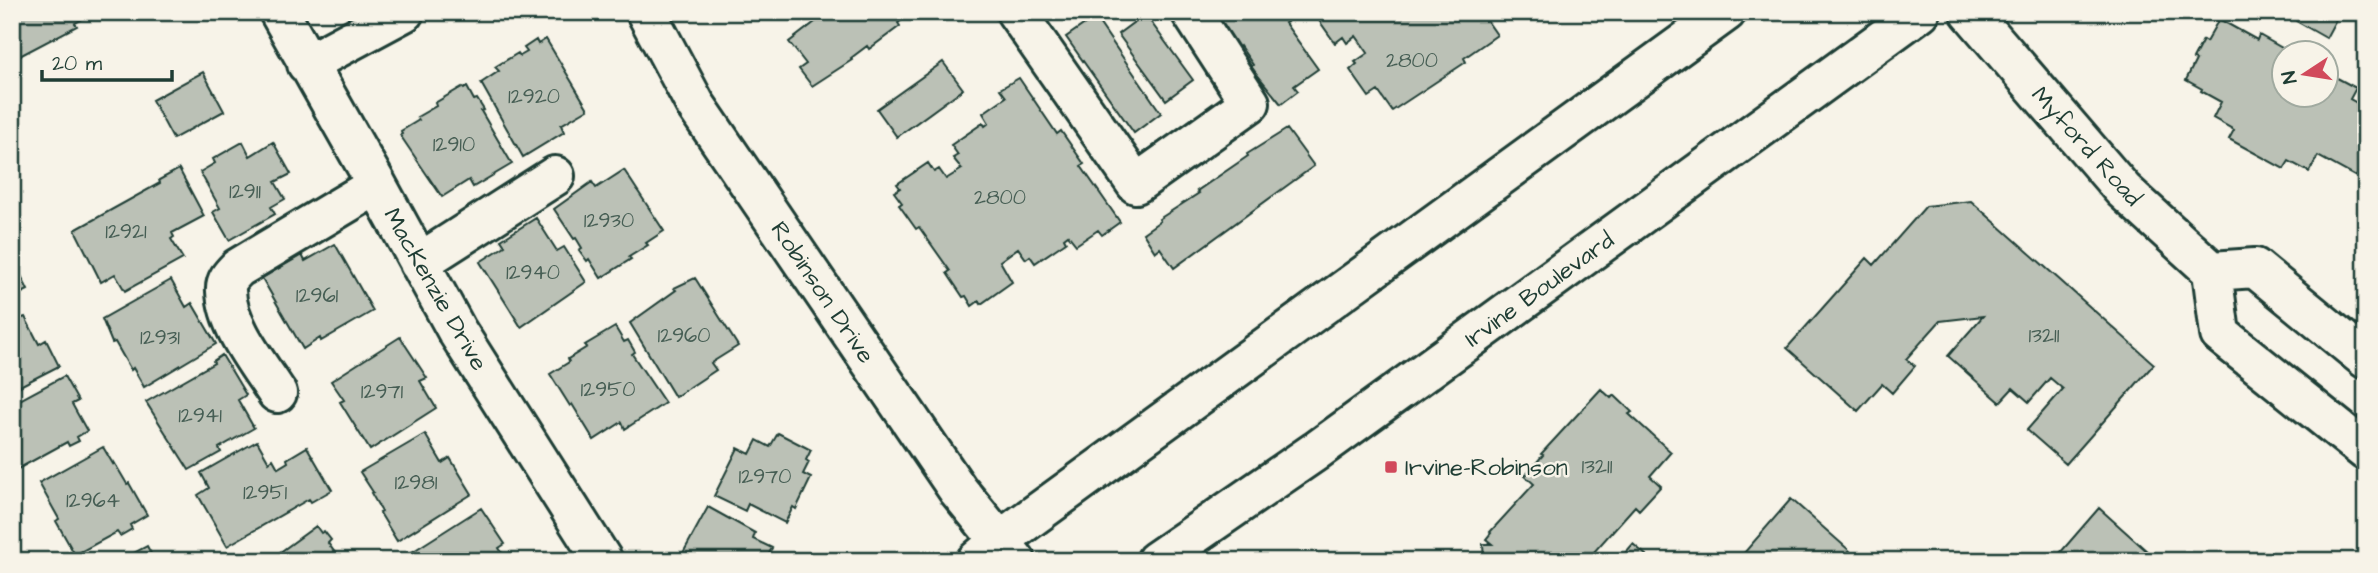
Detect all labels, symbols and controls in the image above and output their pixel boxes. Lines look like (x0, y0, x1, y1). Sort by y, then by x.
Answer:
scale bar (42, 38, 172, 82)
north arrow (2270, 38, 2340, 108)
house number: 2800 (1386, 46, 1438, 75)
text: 20 m (52, 49, 103, 78)
text: N (2275, 69, 2304, 86)
street label: Myford Road (2022, 79, 2149, 215)
house number: 12920 (508, 82, 560, 111)
house number: 12910 (433, 130, 475, 159)
house number: 12911 (229, 177, 261, 206)
house number: 2800 (974, 183, 1026, 212)
street label: MacKenzie Drive (375, 202, 496, 377)
house number: 12930 (584, 206, 634, 235)
street label: Robinson Drive (762, 215, 882, 370)
house number: 12921 (105, 217, 147, 246)
street label: Irvine Boulevard (1458, 224, 1621, 356)
house number: 12940 (506, 258, 560, 287)
house number: 12961 (296, 281, 339, 310)
house number: 12960 (657, 321, 711, 350)
house number: 13211 (2029, 321, 2060, 350)
house number: 12931 (140, 323, 180, 352)
house number: 12950 (581, 375, 635, 404)
house number: 12971 (361, 377, 403, 406)
house number: 12941 (178, 401, 222, 430)
place label: Irvine-Robinson (1405, 451, 1568, 485)
house number: 13211 (1582, 452, 1613, 481)
marker: Irvine-Robinson (1383, 459, 1399, 475)
house number: 12970 (739, 462, 791, 491)
house number: 12981 (395, 468, 438, 497)
house number: 12951 (243, 478, 287, 507)
house number: 12964 (66, 486, 120, 515)

